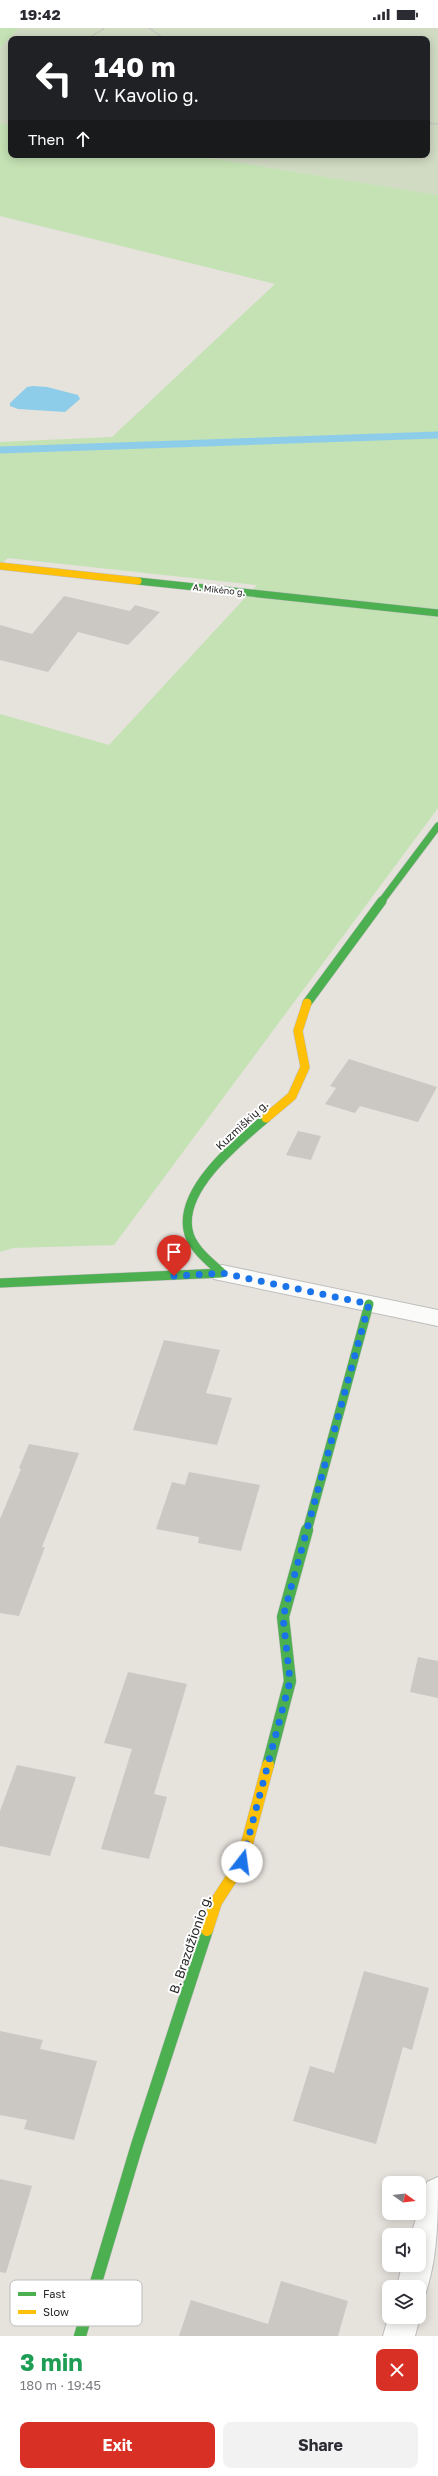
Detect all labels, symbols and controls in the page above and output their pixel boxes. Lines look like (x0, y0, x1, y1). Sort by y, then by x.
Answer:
text: 19:42 (20, 5, 61, 23)
text: 140 m (94, 50, 176, 83)
icon: left (28, 52, 80, 104)
text: V. Kavolio g. (94, 84, 199, 106)
icon: ahead (72, 128, 94, 150)
text: Then (28, 130, 64, 148)
street label: A. Mikėno g. (192, 581, 246, 598)
street label: Kuzmiškių g. (213, 1097, 271, 1152)
pin (157, 1235, 191, 1276)
icon: arrive (163, 1241, 185, 1263)
position arrow (221, 1841, 263, 1883)
street label: B. Brazdžionio g. (166, 1892, 214, 1996)
north arrow (382, 2176, 426, 2220)
map controls (382, 2176, 426, 2324)
button: sound (382, 2228, 426, 2272)
legend (10, 2280, 142, 2326)
button: layers (382, 2280, 426, 2324)
text: Fast (43, 2287, 66, 2300)
text: Slow (43, 2305, 69, 2318)
text: 3 min (20, 2347, 83, 2376)
button: close (376, 2349, 418, 2391)
text: 180 m · 19:45 (20, 2377, 101, 2393)
button: Exit (20, 2422, 215, 2468)
button: Share (223, 2422, 418, 2468)

